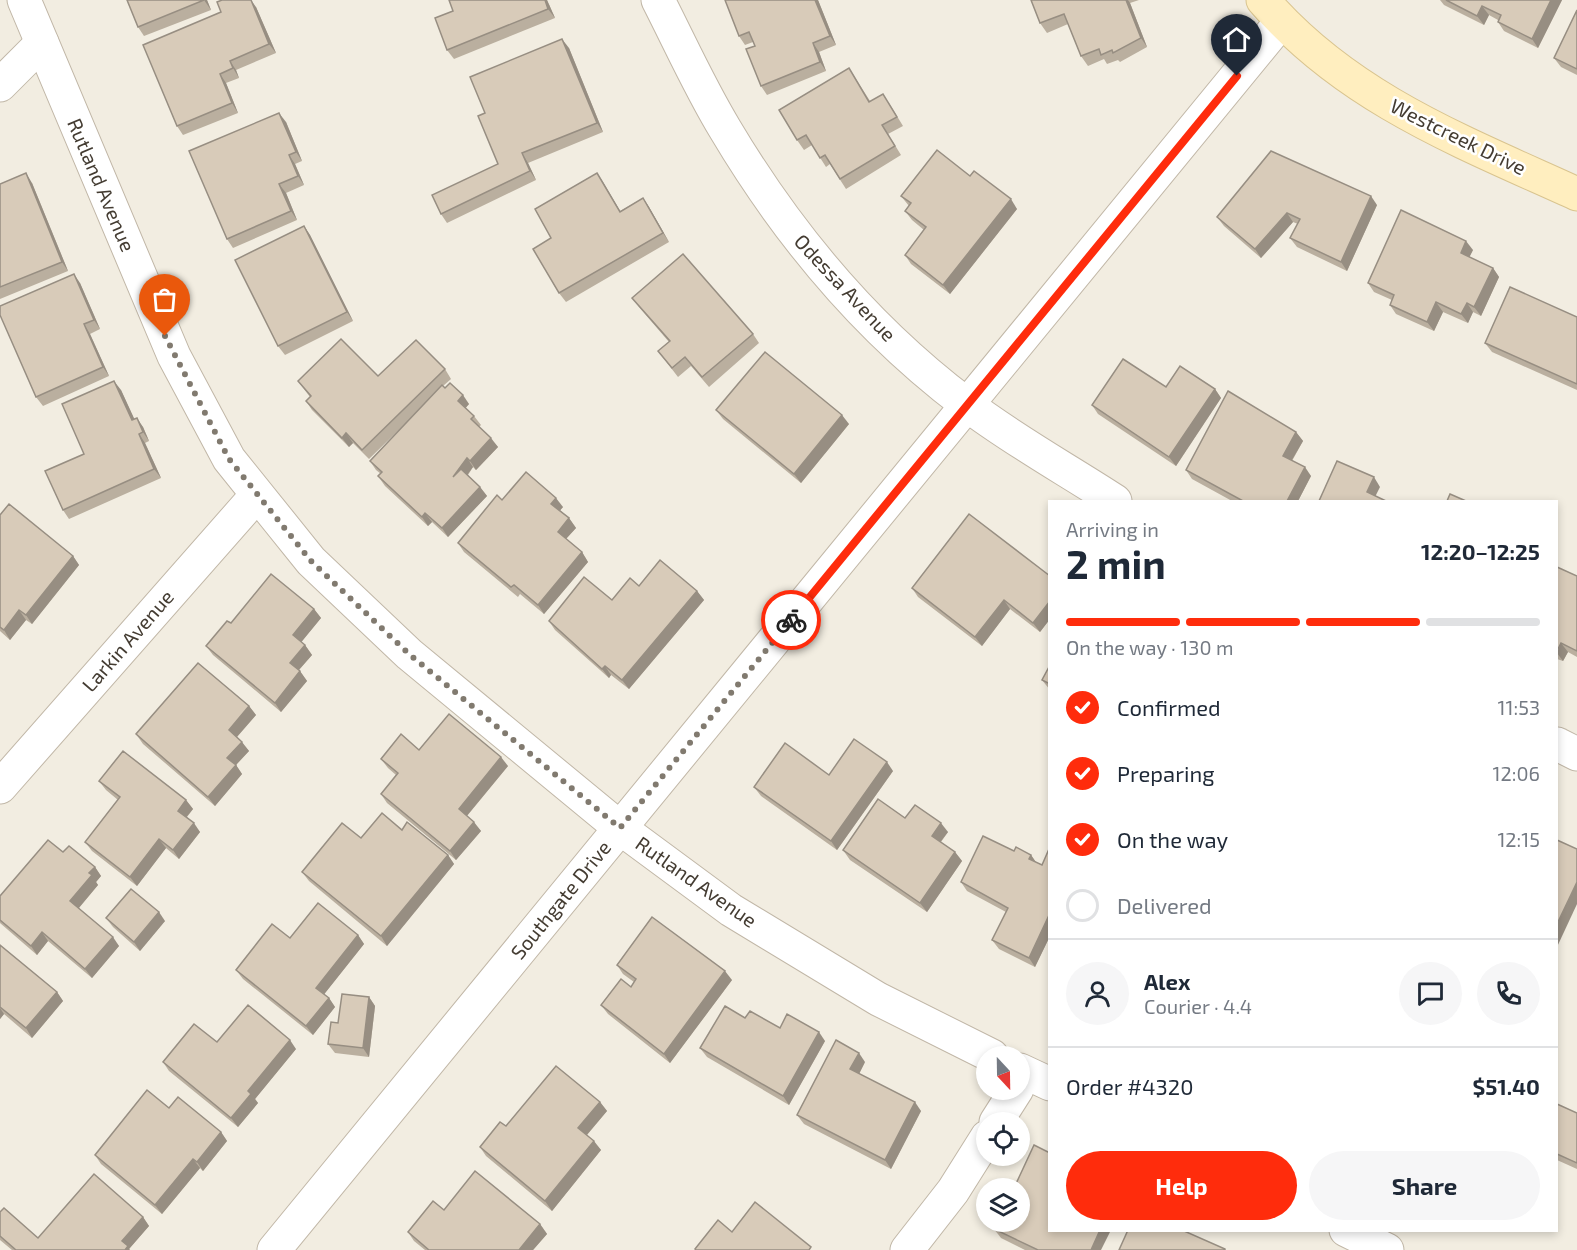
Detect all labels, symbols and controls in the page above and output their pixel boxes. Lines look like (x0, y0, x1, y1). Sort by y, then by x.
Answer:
pin (1211, 14, 1262, 76)
icon: home (1220, 23, 1253, 56)
street label: Westcreek Drive (1387, 93, 1530, 179)
street label: Rutland Avenue (63, 114, 141, 255)
street label: Odessa Avenue (790, 229, 902, 346)
pin (139, 274, 190, 336)
icon: bag (148, 283, 181, 316)
text: Arriving in (1066, 517, 1159, 541)
text: 12:20–12:25 (1421, 538, 1540, 564)
text: 2 min (1066, 540, 1166, 587)
street label: Larkin Avenue (77, 585, 178, 696)
courier (761, 590, 821, 650)
icon: bike (775, 604, 808, 637)
text: On the way · 130 m (1066, 635, 1233, 659)
icon: check (1066, 691, 1099, 724)
text: Confirmed (1117, 694, 1221, 720)
text: 11:53 (1498, 695, 1540, 719)
icon: check (1066, 757, 1099, 790)
text: Preparing (1117, 760, 1215, 786)
text: 12:06 (1493, 761, 1540, 785)
icon: check (1066, 823, 1099, 856)
text: On the way (1117, 826, 1228, 852)
text: 12:15 (1497, 827, 1540, 851)
street label: Rutland Avenue (631, 831, 762, 932)
street label: Southgate Drive (505, 835, 615, 963)
text: Delivered (1117, 892, 1212, 918)
button: person (1066, 962, 1129, 1025)
button: chat (1399, 962, 1462, 1025)
button: phone (1477, 962, 1540, 1025)
text: Alex (1144, 968, 1190, 994)
text: Courier · 4.4 (1144, 994, 1252, 1018)
north arrow (976, 1046, 1030, 1100)
map controls (976, 1046, 1030, 1232)
text: Order #4320 (1066, 1073, 1193, 1099)
text: $51.40 (1472, 1073, 1540, 1099)
button: locate (976, 1112, 1030, 1166)
button: Help (1066, 1151, 1297, 1220)
button: Share (1309, 1151, 1540, 1220)
button: layers (976, 1178, 1030, 1232)

